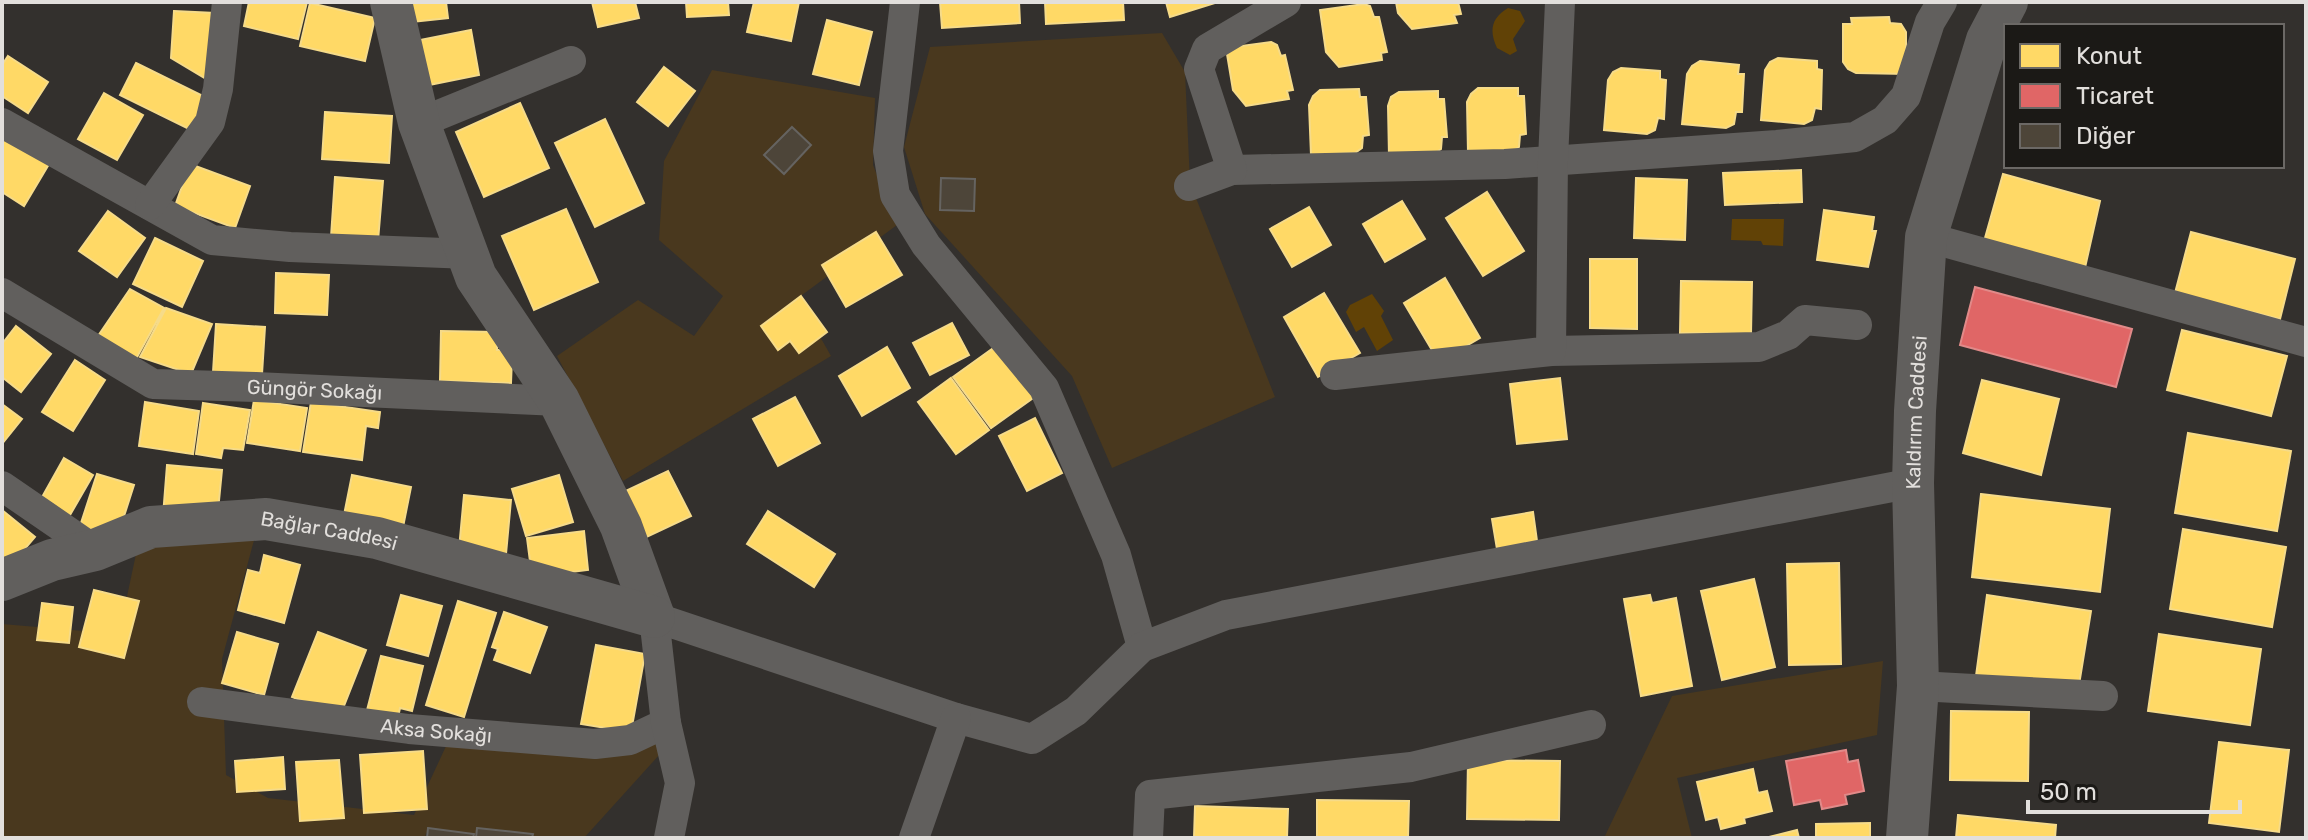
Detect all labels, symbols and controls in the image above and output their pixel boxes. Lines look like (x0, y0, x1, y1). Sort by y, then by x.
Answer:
legend (2004, 24, 2284, 168)
text: Konut (2076, 42, 2142, 70)
text: Ticaret (2076, 82, 2154, 110)
text: Diğer (2076, 122, 2135, 150)
street label: Kaldırım Caddesi (1901, 335, 1932, 490)
street label: Güngör Sokağı (247, 375, 383, 405)
street label: Bağlar Caddesi (259, 506, 400, 555)
street label: Aksa Sokağı (379, 713, 493, 748)
scale bar (2028, 764, 2240, 814)
text: 50 m (2040, 778, 2097, 806)

